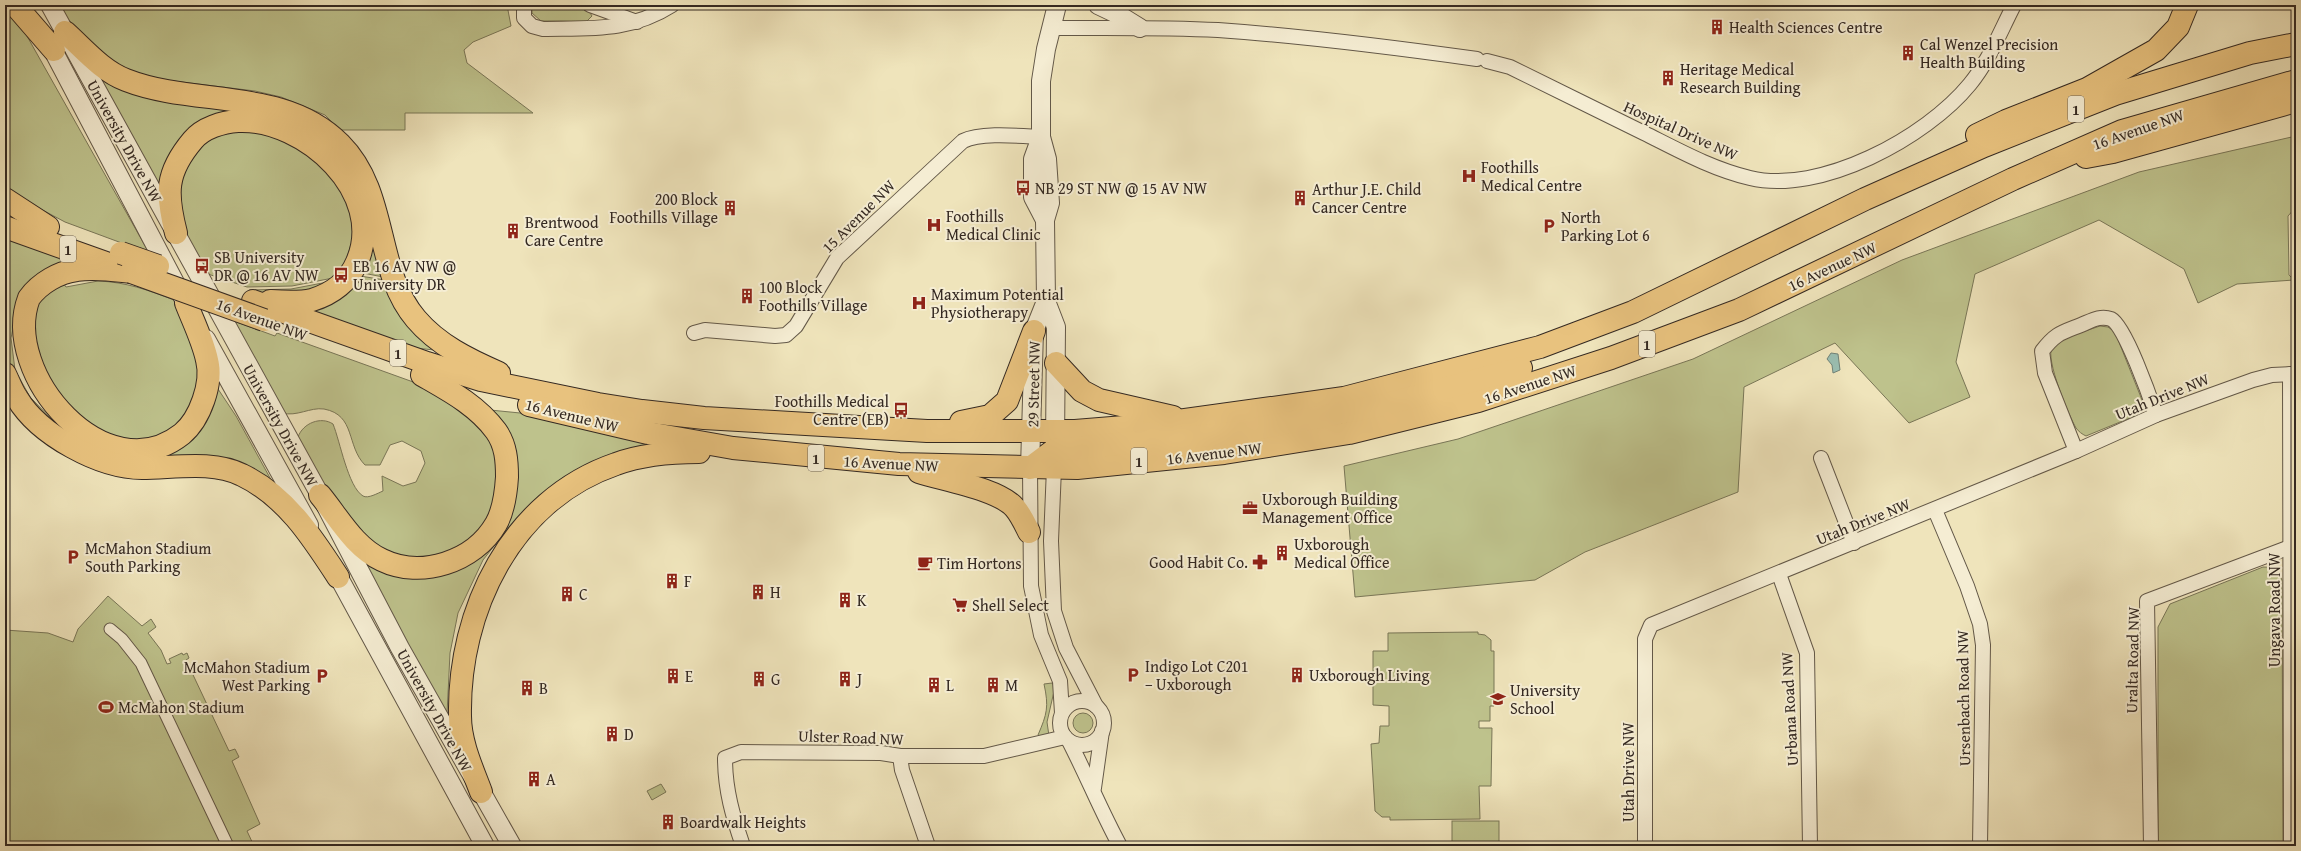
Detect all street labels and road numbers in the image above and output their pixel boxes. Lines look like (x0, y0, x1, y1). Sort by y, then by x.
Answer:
street label: University Drive NW (81, 75, 169, 207)
street label: Hospital Drive NW (1620, 94, 1742, 166)
road number: 1 (2068, 96, 2084, 122)
street label: 16 Avenue NW (2089, 102, 2188, 156)
street label: 15 Avenue NW (816, 173, 901, 258)
street label: 16 Avenue NW (1784, 235, 1881, 297)
road number: 1 (60, 236, 76, 262)
street label: 16 Avenue NW (213, 291, 311, 347)
road number: 1 (1639, 331, 1655, 357)
road number: 1 (390, 340, 406, 366)
street label: 29 Street NW (1020, 340, 1046, 428)
street label: 16 Avenue NW (1481, 358, 1580, 410)
street label: University Drive NW (237, 359, 325, 491)
street label: Utah Drive NW (2111, 366, 2213, 426)
street label: 16 Avenue NW (523, 392, 622, 438)
street label: 16 Avenue NW (1165, 435, 1263, 471)
road number: 1 (808, 445, 824, 471)
road number: 1 (1131, 448, 1147, 474)
street label: 16 Avenue NW (843, 449, 940, 478)
street label: Utah Drive NW (1812, 491, 1914, 551)
street label: Ungava Road NW (2262, 552, 2286, 667)
street label: Uralta Road NW (2119, 606, 2145, 714)
street label: Ursenbach Road NW (1950, 629, 1976, 766)
street label: University Drive NW (391, 644, 479, 776)
street label: Urbana Road NW (1774, 651, 1804, 767)
street label: Utah Drive NW (1616, 722, 1640, 822)
street label: Ulster Road NW (798, 723, 905, 751)

